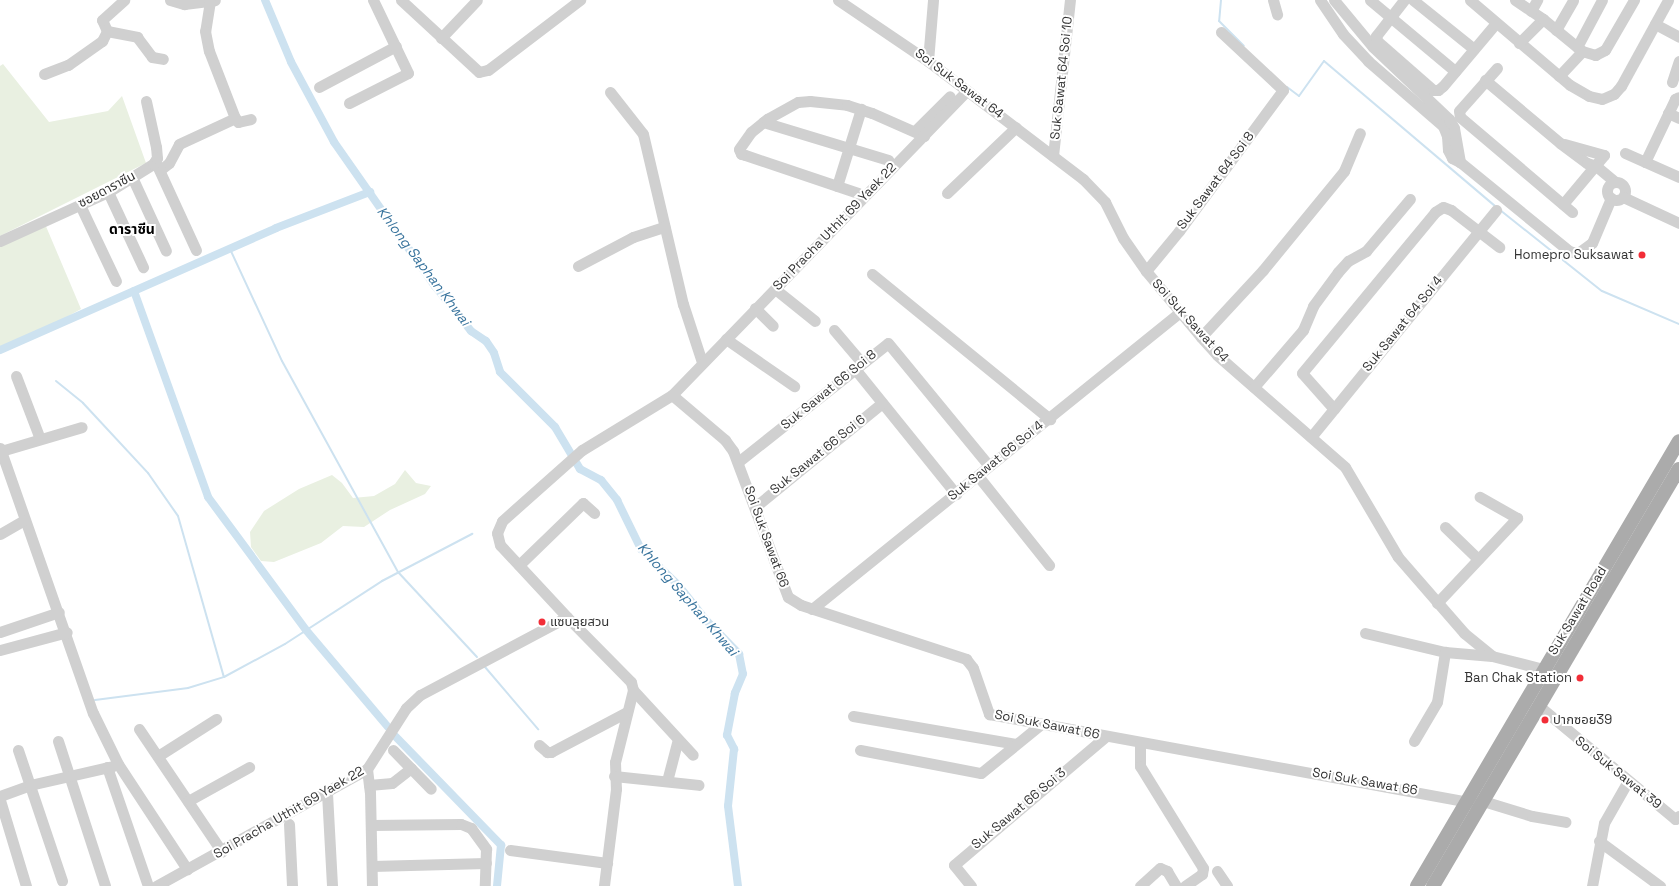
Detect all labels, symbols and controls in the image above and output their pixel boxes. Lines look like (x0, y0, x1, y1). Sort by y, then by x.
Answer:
street label: Suk Sawat 64 Soi 10 (1048, 16, 1076, 140)
street label: Soi Suk Sawat 64 (912, 46, 1006, 122)
street label: Suk Sawat 64 Soi 8 (1174, 129, 1258, 233)
street label: Soi Pracha Uthit 69 Yaek 22 (770, 160, 900, 294)
street label: ซอยดาราซีน (76, 168, 138, 212)
water label: Khlong Saphan Khwai (374, 203, 474, 329)
district label: ดาราซีน (109, 221, 155, 237)
place label: Homepro Suksawat (1514, 247, 1634, 263)
marker: Homepro Suksawat (1637, 250, 1647, 260)
street label: Suk Sawat 64 Soi 4 (1360, 273, 1446, 375)
street label: Soi Suk Sawat 64 (1148, 276, 1232, 366)
street label: Suk Sawat 66 Soi 8 (778, 347, 880, 433)
street label: Suk Sawat 66 Soi 6 (767, 412, 869, 498)
street label: Suk Sawat 66 Soi 4 (945, 418, 1047, 504)
street label: Soi Suk Sawat 66 (740, 484, 792, 590)
water label: Khlong Saphan Khwai (634, 539, 742, 659)
street label: Suk Sawat Road (1546, 564, 1610, 658)
place label: แซบลุยสวน (550, 614, 609, 630)
marker: แซบลุยสวน (537, 617, 547, 627)
place label: Ban Chak Station (1464, 670, 1572, 686)
marker: Ban Chak Station (1575, 673, 1585, 683)
street label: Soi Suk Sawat 66 (993, 707, 1101, 743)
place label: ปากซอย39 (1553, 712, 1612, 728)
marker: ปากซอย39 (1540, 715, 1550, 725)
street label: Soi Suk Sawat 39 (1572, 733, 1664, 813)
street label: Soi Pracha Uthit 69 Yaek 22 (211, 763, 367, 863)
street label: Suk Sawat 66 Soi 3 (969, 765, 1069, 853)
street label: Soi Suk Sawat 66 (1311, 765, 1419, 799)

